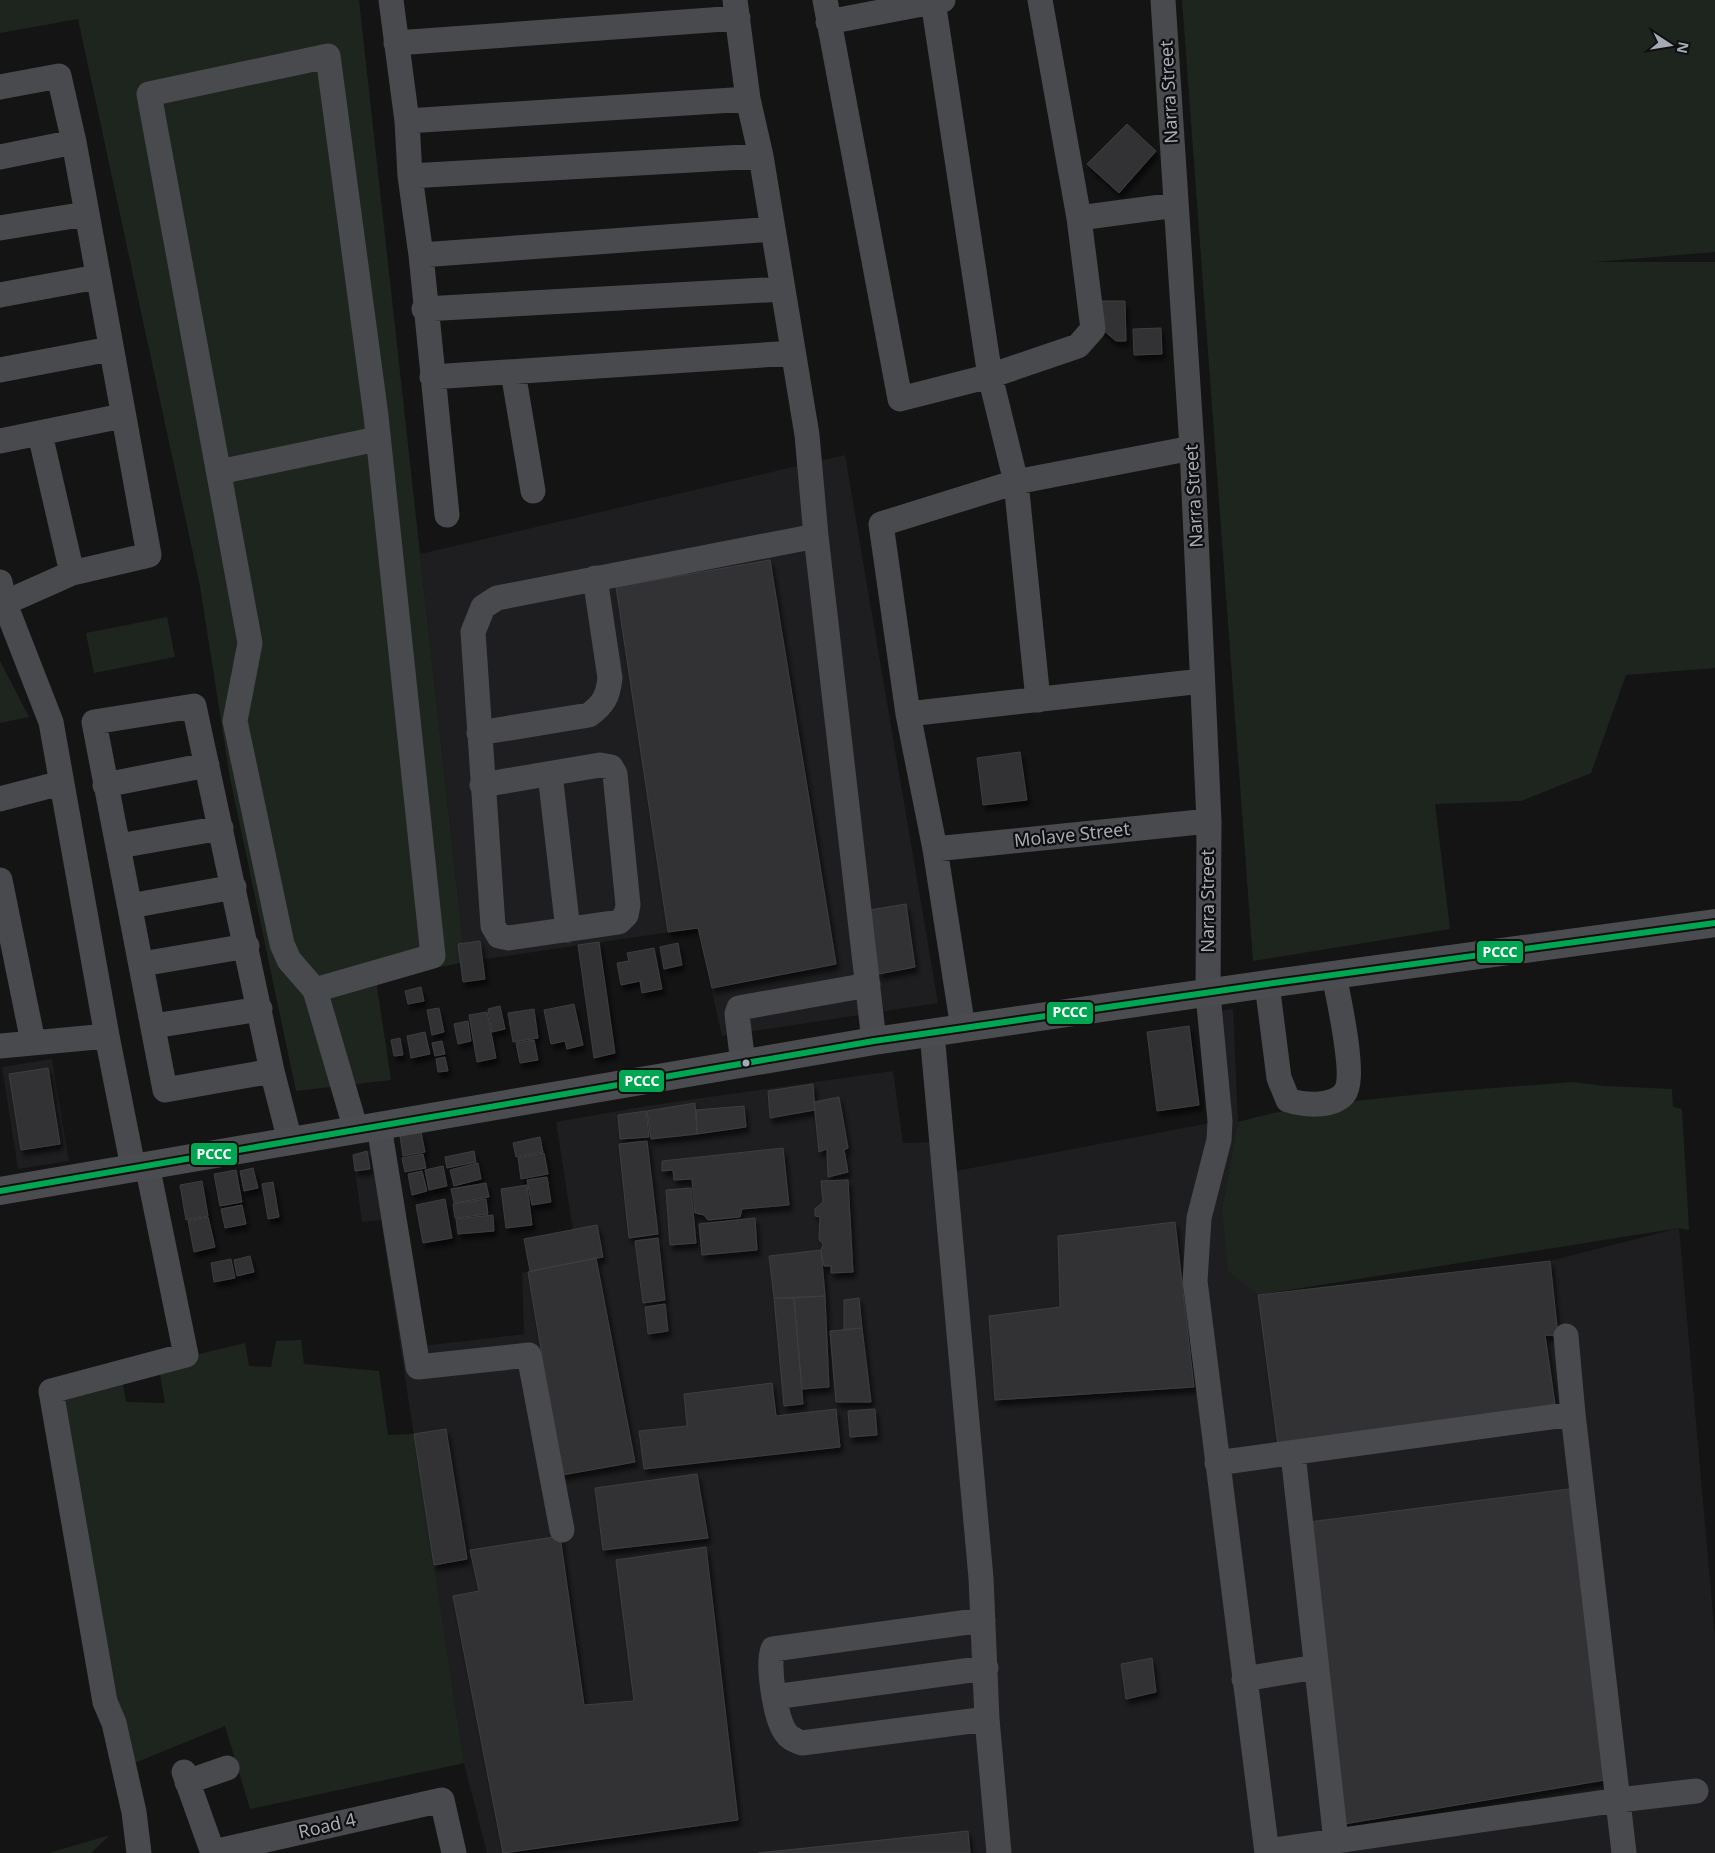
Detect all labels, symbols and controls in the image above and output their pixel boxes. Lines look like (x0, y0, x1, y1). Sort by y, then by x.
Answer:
north arrow (1645, 20, 1695, 70)
street label: Narra Street (1153, 39, 1183, 144)
text: N (1673, 40, 1694, 55)
street label: Narra Street (1178, 443, 1208, 548)
street label: Molave Street (1013, 816, 1131, 852)
street label: Narra Street (1195, 849, 1219, 953)
line badge: PCCC (1476, 940, 1524, 964)
text: PCCC (1482, 942, 1518, 961)
line badge: PCCC (1046, 1001, 1094, 1025)
text: PCCC (1052, 1002, 1088, 1021)
unlabelled marker (741, 1058, 751, 1068)
line badge: PCCC (618, 1069, 665, 1093)
text: PCCC (624, 1071, 660, 1090)
line badge: PCCC (190, 1142, 238, 1166)
text: PCCC (196, 1144, 232, 1163)
street label: Road 4 (296, 1807, 358, 1843)

